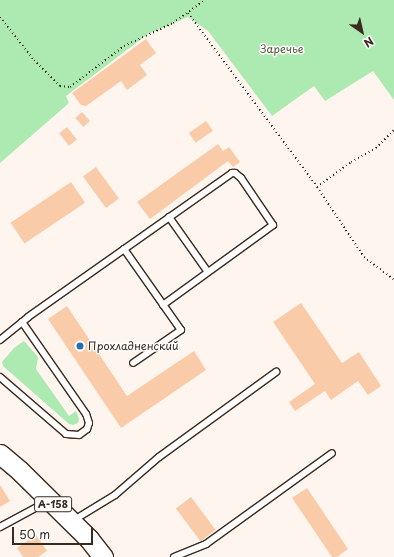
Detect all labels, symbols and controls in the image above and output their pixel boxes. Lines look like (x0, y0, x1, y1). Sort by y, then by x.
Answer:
north arrow (342, 12, 382, 52)
text: N (361, 33, 377, 52)
park label: Заречье (260, 42, 304, 56)
place label: Прохладненский (88, 339, 179, 353)
marker: Прохладненский (75, 341, 85, 351)
road number: А-158 (34, 496, 72, 512)
scale bar (14, 519, 95, 545)
text: 50 m (19, 525, 50, 543)

